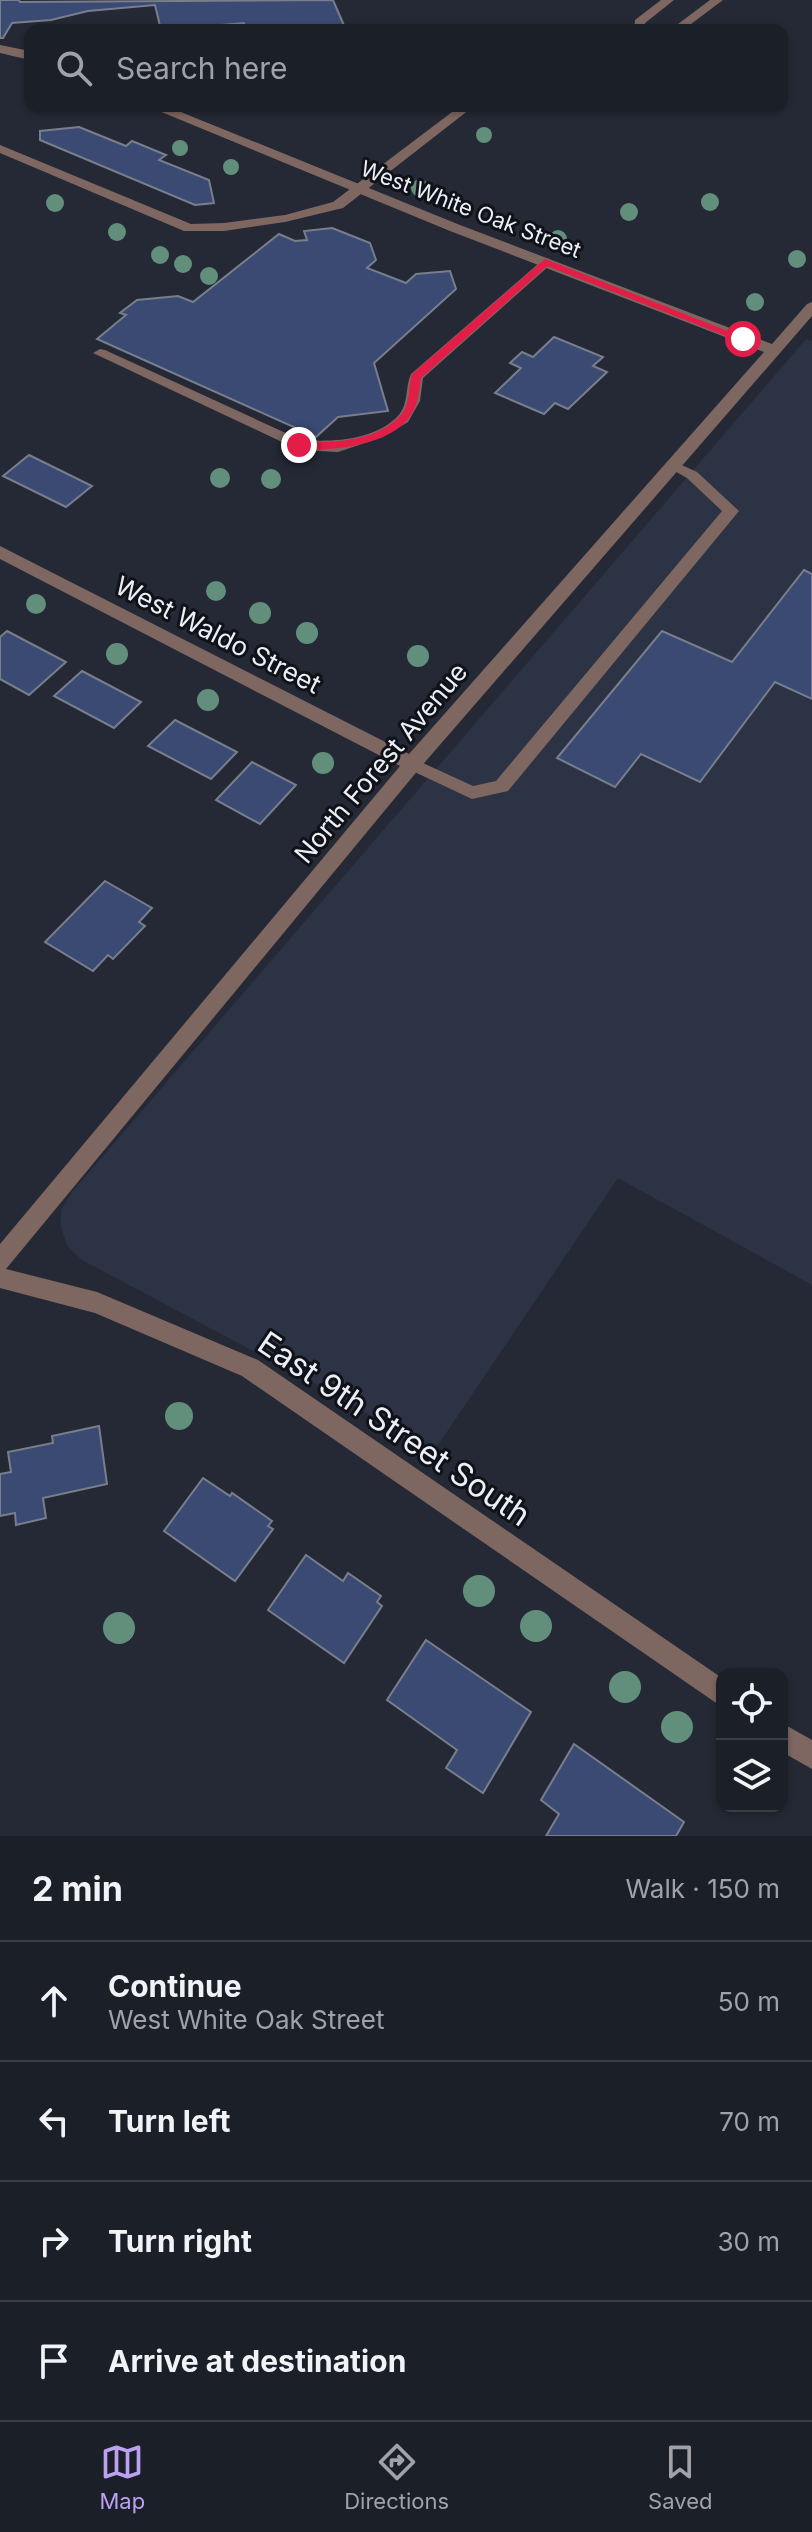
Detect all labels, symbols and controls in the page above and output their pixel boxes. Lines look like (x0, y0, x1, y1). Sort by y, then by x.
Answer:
search box (24, 24, 788, 112)
icon: search (52, 46, 96, 90)
text: Search here (116, 50, 288, 86)
street label: West White Oak Street (357, 155, 585, 263)
route start (725, 321, 761, 357)
route end (281, 427, 317, 463)
street label: West Waldo Street (110, 569, 326, 700)
street label: North Forest Avenue (288, 656, 473, 869)
street label: East 9th Street South (251, 1323, 538, 1534)
map controls (716, 1668, 788, 1812)
button: locate (716, 1668, 788, 1740)
button: layers (716, 1740, 788, 1812)
text: 2 min (32, 1868, 123, 1909)
text: Walk · 150 m (626, 1873, 780, 1904)
text: Continue (108, 1968, 242, 2004)
icon: ahead (32, 1979, 76, 2023)
text: 50 m (718, 1986, 780, 2017)
text: West White Oak Street (108, 2004, 384, 2035)
icon: left (32, 2099, 76, 2143)
text: Turn left (108, 2103, 230, 2139)
text: 70 m (719, 2106, 780, 2137)
icon: right (32, 2219, 76, 2263)
text: Turn right (108, 2223, 252, 2259)
text: 30 m (717, 2226, 780, 2257)
icon: arrive (32, 2339, 76, 2383)
text: Arrive at destination (108, 2343, 406, 2379)
tab: Map (100, 2440, 145, 2514)
tab: Directions (344, 2440, 449, 2514)
tab: Saved (648, 2440, 712, 2514)

